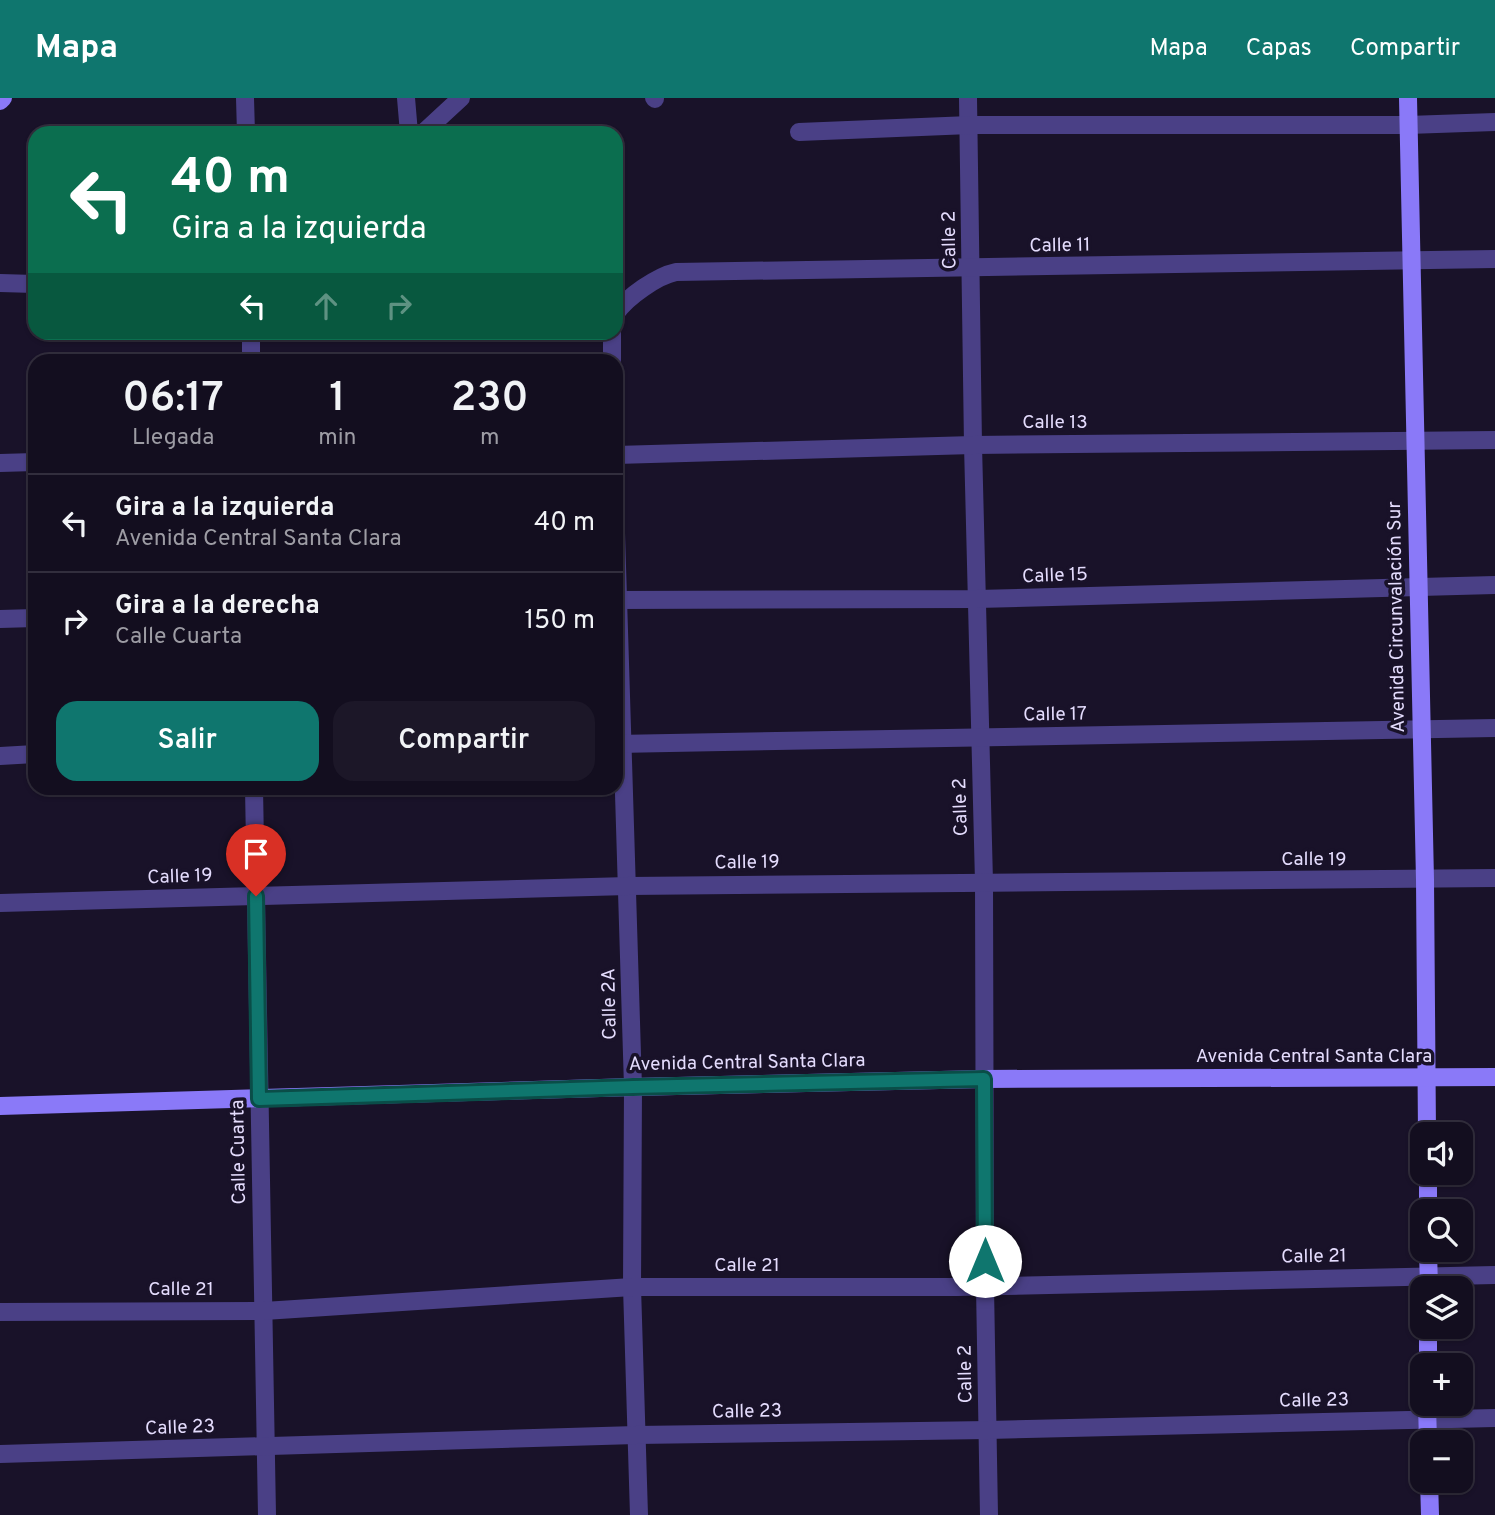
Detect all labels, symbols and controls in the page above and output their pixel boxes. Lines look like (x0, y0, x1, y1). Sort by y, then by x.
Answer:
text: Mapa (35, 28, 118, 70)
text: Mapa (1150, 34, 1208, 64)
text: Capas (1246, 34, 1312, 64)
text: Compartir (1350, 34, 1460, 64)
text: 40 m (171, 149, 290, 211)
icon: left (56, 154, 147, 245)
text: Gira a la izquierda (171, 210, 427, 250)
street label: Calle 2 (937, 211, 963, 269)
street label: Calle 11 (1029, 233, 1091, 259)
icon: left (234, 287, 272, 325)
icon: ahead (307, 287, 345, 325)
icon: right (380, 287, 418, 325)
text: 06:17 (122, 373, 224, 426)
text: 1 (329, 373, 346, 426)
text: 230 (451, 373, 529, 426)
street label: Calle 13 (1022, 411, 1088, 435)
text: Llegada (132, 424, 214, 453)
text: min (318, 424, 357, 453)
text: m (480, 424, 499, 453)
text: Gira a la izquierda (115, 492, 334, 525)
street label: Avenida Circunvalación Sur (1383, 500, 1411, 733)
icon: left (56, 504, 94, 542)
text: 40 m (534, 507, 595, 540)
text: Avenida Central Santa Clara (115, 525, 402, 554)
street label: Calle 15 (1022, 563, 1088, 589)
text: Gira a la derecha (115, 590, 320, 623)
icon: right (56, 602, 94, 640)
text: 150 m (524, 605, 595, 638)
text: Calle Cuarta (115, 623, 242, 652)
button: Salir (56, 701, 319, 781)
button: Compartir (333, 701, 595, 781)
street label: Calle 17 (1023, 702, 1087, 728)
street label: Calle 2 (948, 777, 974, 837)
pin (226, 824, 286, 896)
icon: arrive (237, 835, 275, 873)
street label: Calle 19 (1281, 848, 1347, 872)
street label: Calle 19 (714, 850, 780, 876)
street label: Calle 19 (147, 864, 213, 890)
street label: Calle 2A (597, 968, 623, 1040)
street label: Avenida Central Santa Clara (1196, 1045, 1432, 1069)
street label: Avenida Central Santa Clara (628, 1049, 866, 1077)
street label: Calle Cuarta (226, 1099, 252, 1205)
map controls (1410, 1122, 1473, 1493)
button: sound (1410, 1122, 1473, 1185)
button: search (1410, 1199, 1473, 1262)
position arrow (948, 1224, 1022, 1298)
street label: Calle 21 (1281, 1244, 1347, 1270)
street label: Calle 21 (714, 1254, 780, 1278)
button: layers (1410, 1276, 1473, 1339)
street label: Calle 21 (148, 1278, 214, 1302)
street label: Calle 2 (953, 1345, 979, 1403)
button: + (1410, 1353, 1473, 1416)
street label: Calle 23 (1279, 1388, 1349, 1414)
street label: Calle 23 (712, 1399, 782, 1425)
street label: Calle 23 (145, 1415, 215, 1441)
button: − (1410, 1430, 1473, 1493)

